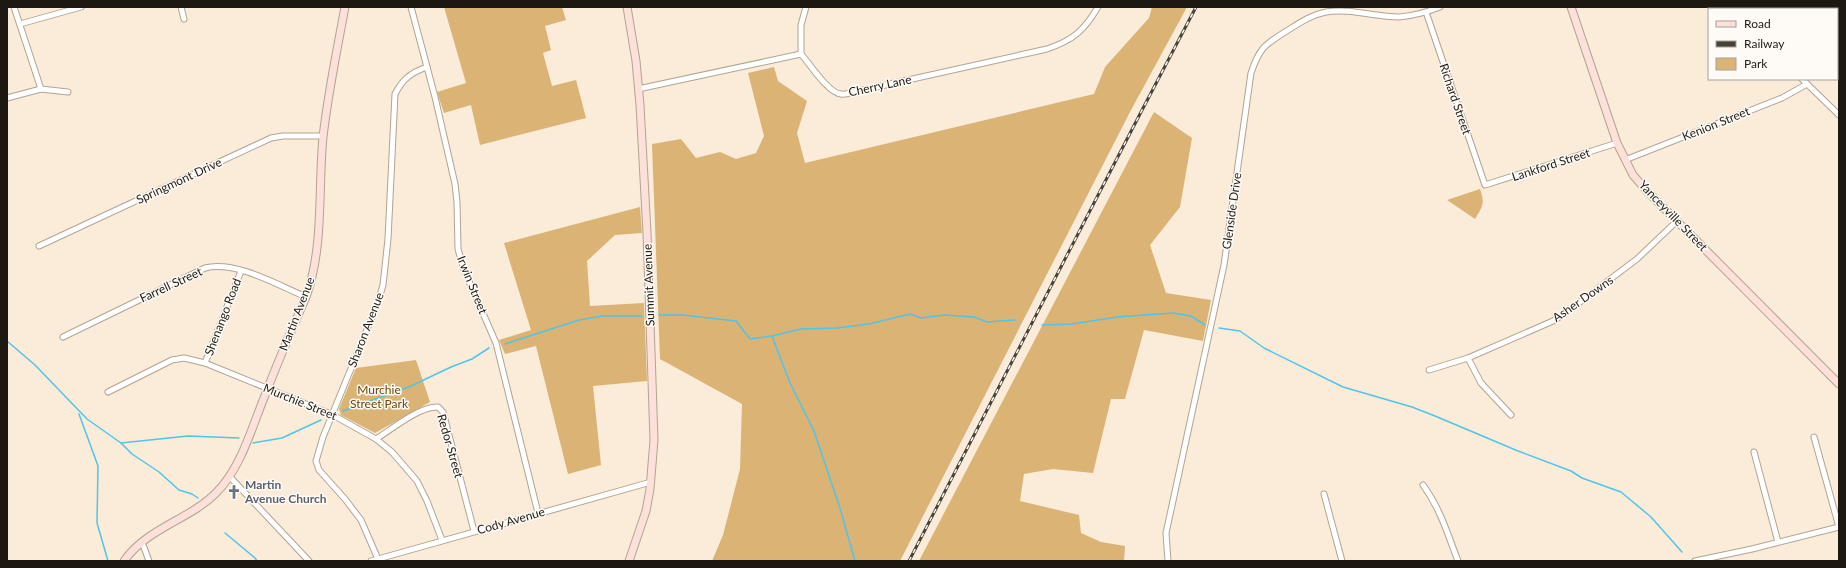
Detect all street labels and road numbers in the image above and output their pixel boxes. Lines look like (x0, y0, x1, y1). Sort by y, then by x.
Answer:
street label: Richard Street (1436, 61, 1475, 137)
street label: Cherry Lane (847, 72, 913, 99)
street label: Kenion Street (1680, 103, 1752, 144)
street label: Lankford Street (1510, 145, 1592, 184)
street label: Springmont Drive (134, 154, 224, 207)
street label: Glenside Drive (1219, 172, 1244, 250)
street label: Yanceyville Street (1636, 177, 1711, 255)
street label: Summit Avenue (640, 244, 657, 326)
street label: Irwin Street (454, 254, 491, 317)
street label: Farrell Street (137, 263, 205, 306)
street label: Asher Downs (1549, 272, 1616, 325)
street label: Martin Avenue (276, 275, 317, 353)
street label: Shenango Road (201, 276, 244, 358)
street label: Sharon Avenue (344, 290, 387, 369)
street label: Murchie Street (261, 380, 340, 423)
street label: Redor Street (434, 412, 467, 480)
street label: Cody Avenue (475, 504, 546, 537)

